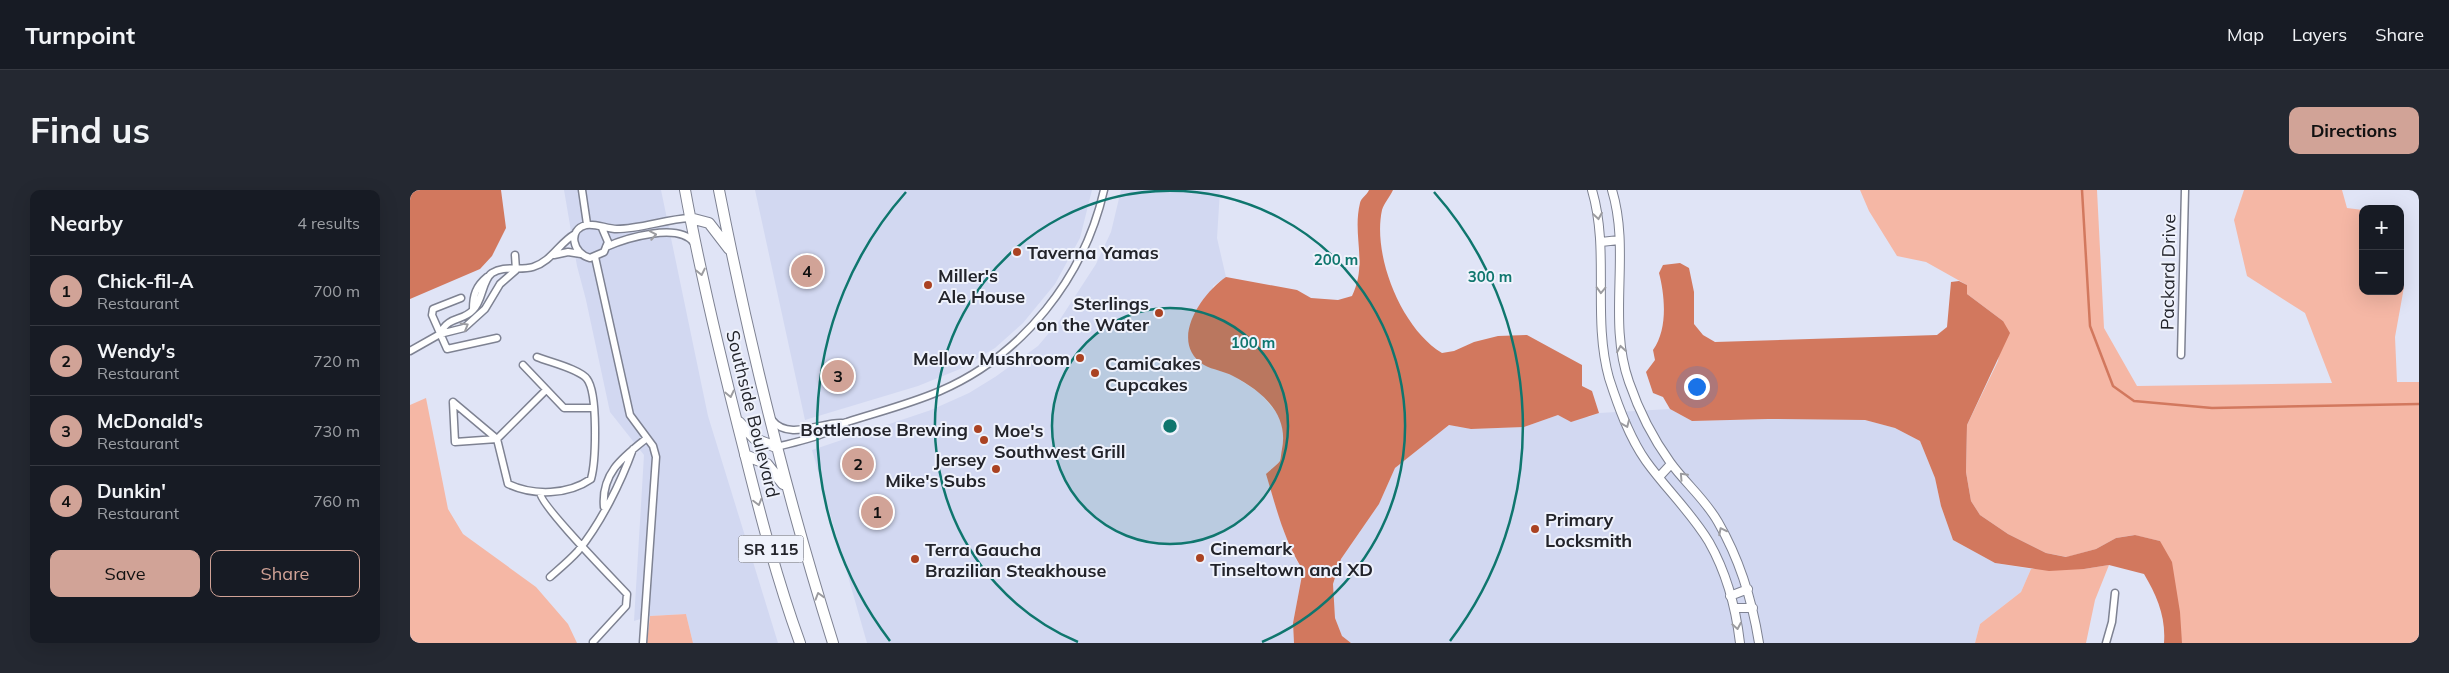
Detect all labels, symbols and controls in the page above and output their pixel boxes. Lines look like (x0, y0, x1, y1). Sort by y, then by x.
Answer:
text: Turnpoint (25, 20, 135, 50)
text: Map (2227, 23, 2264, 46)
text: Layers (2292, 23, 2347, 46)
text: Share (2375, 23, 2424, 46)
button: Directions (2289, 107, 2419, 154)
text: Find us (30, 108, 150, 152)
map controls (2359, 205, 2404, 295)
button: + (2359, 205, 2404, 250)
text: Nearby (50, 210, 123, 236)
one-way arrow (1592, 211, 1602, 220)
text: 4 results (297, 213, 360, 233)
street label: Packard Drive (2155, 214, 2181, 330)
one-way arrow (649, 230, 657, 241)
place label: Taverna Yamas (1027, 241, 1159, 264)
marker: Taverna Yamas (1011, 246, 1023, 258)
text: 200 m (1314, 250, 1358, 269)
button: − (2359, 250, 2404, 295)
pin: 4 (791, 252, 823, 290)
place label: Miller's Ale House (938, 264, 1025, 308)
text: 300 m (1468, 267, 1512, 286)
one-way arrow (696, 268, 706, 277)
text: Chick-fil-A (97, 269, 193, 293)
marker: Miller's Ale House (922, 279, 934, 291)
text: 1 (61, 281, 71, 301)
text: 700 m (313, 281, 360, 301)
one-way arrow (1595, 287, 1606, 295)
place label: Sterlings on the Water (1036, 292, 1150, 336)
text: Restaurant (97, 293, 179, 313)
marker: Sterlings on the Water (1153, 307, 1165, 319)
one-way arrow (460, 322, 469, 332)
street label: Southside Boulevard (721, 328, 785, 500)
text: 100 m (1231, 333, 1275, 352)
text: Wendy's (97, 339, 175, 363)
one-way arrow (1617, 345, 1627, 353)
place label: Mellow Mushroom (913, 347, 1070, 370)
text: 2 (61, 351, 71, 371)
text: 720 m (313, 351, 360, 371)
marker: Mellow Mushroom (1074, 352, 1086, 364)
place label: CamiCakes Cupcakes (1105, 352, 1201, 396)
pin: 3 (822, 357, 854, 395)
text: Restaurant (97, 363, 179, 383)
marker: CamiCakes Cupcakes (1089, 367, 1101, 379)
your location (1684, 374, 1710, 400)
one-way arrow (724, 390, 735, 399)
text: McDonald's (97, 409, 203, 433)
centre of rings (1161, 417, 1179, 435)
place label: Bottlenose Brewing (800, 418, 968, 441)
place label: Moe's Southwest Grill (994, 419, 1125, 463)
one-way arrow (1620, 419, 1631, 428)
text: 3 (61, 421, 71, 441)
text: 730 m (313, 421, 360, 441)
marker: Bottlenose Brewing (972, 423, 984, 435)
text: Restaurant (97, 433, 179, 453)
marker: Moe's Southwest Grill (978, 434, 990, 446)
pin: 2 (842, 445, 874, 483)
place label: Jersey Mike's Subs (885, 448, 986, 492)
marker: Jersey Mike's Subs (990, 463, 1002, 475)
one-way arrow (1680, 473, 1689, 482)
text: Dunkin' (97, 479, 166, 503)
text: 4 (61, 491, 71, 511)
text: 760 m (313, 491, 360, 511)
pin: 1 (861, 493, 893, 531)
one-way arrow (752, 497, 762, 506)
text: Restaurant (97, 503, 179, 523)
place label: Primary Locksmith (1545, 508, 1632, 552)
marker: Primary Locksmith (1529, 523, 1541, 535)
one-way arrow (1718, 527, 1728, 536)
road number: SR 115 (738, 536, 804, 562)
place label: Cinemark Tinseltown and XD (1210, 537, 1373, 581)
place label: Terra Gaucha Brazilian Steakhouse (925, 538, 1107, 582)
button: Save (50, 550, 200, 597)
button: Share (210, 550, 360, 597)
marker: Cinemark Tinseltown and XD (1194, 552, 1206, 564)
marker: Terra Gaucha Brazilian Steakhouse (909, 553, 921, 565)
one-way arrow (814, 593, 824, 601)
one-way arrow (1732, 621, 1742, 630)

